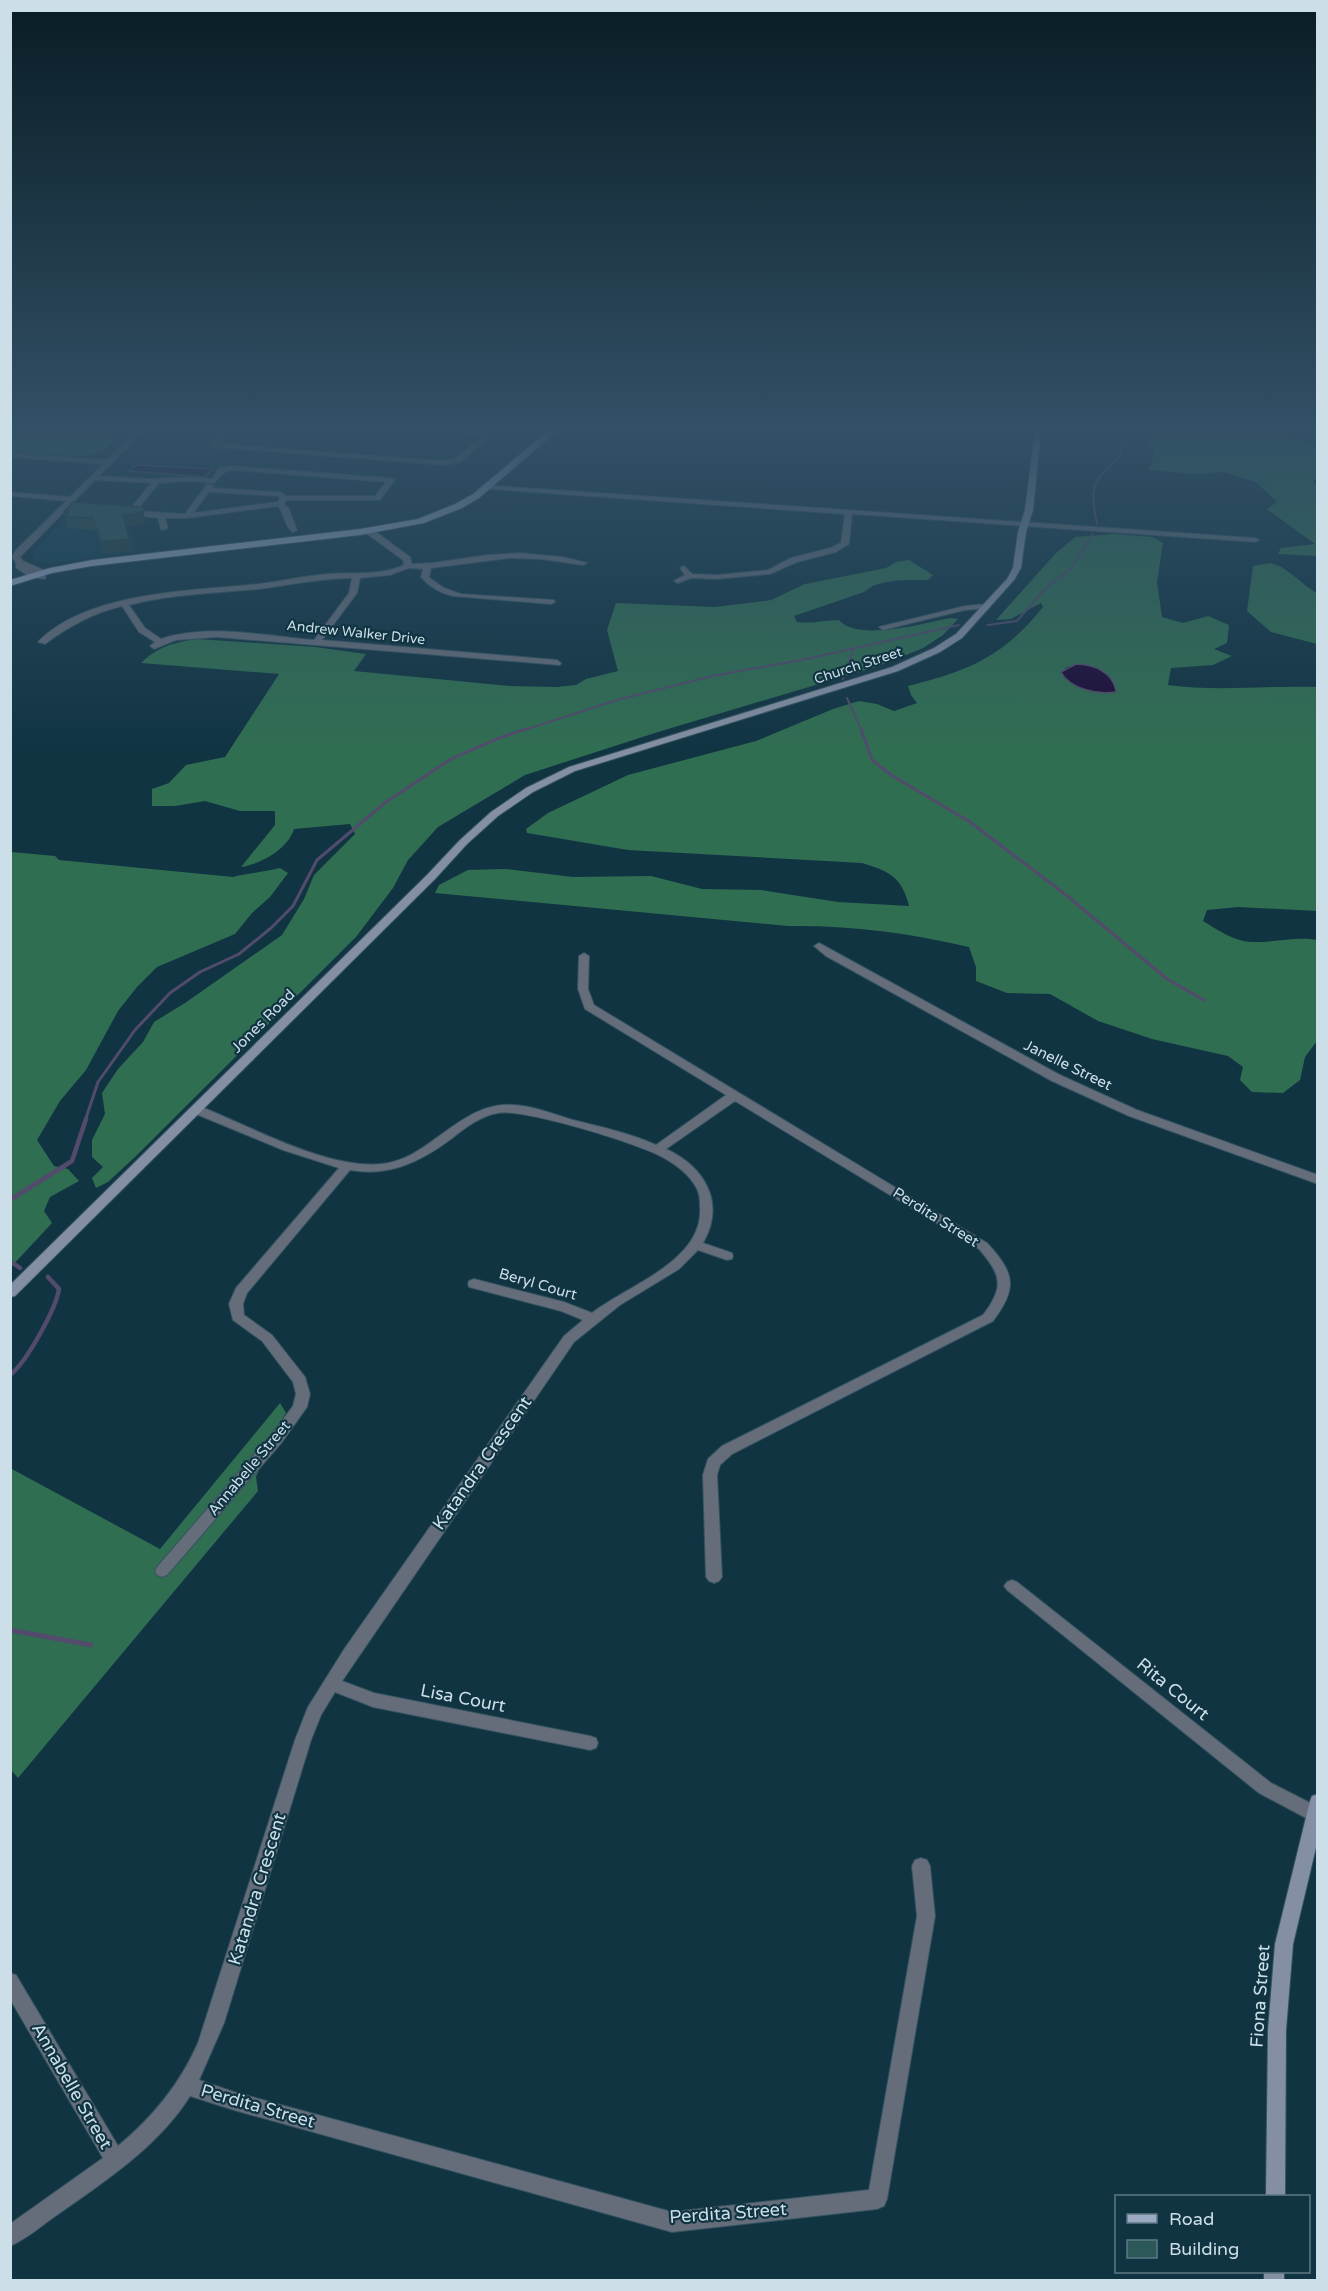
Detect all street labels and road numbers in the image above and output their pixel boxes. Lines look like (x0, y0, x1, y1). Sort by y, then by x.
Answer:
street label: Andrew Walker Drive (286, 617, 426, 648)
street label: Church Street (812, 643, 905, 688)
street label: Jones Road (227, 985, 299, 1057)
street label: Janelle Street (1021, 1036, 1115, 1094)
street label: Perdita Street (890, 1183, 983, 1251)
street label: Beryl Court (497, 1264, 579, 1304)
street label: Katandra Crescent (428, 1392, 536, 1534)
street label: Annabelle Street (204, 1417, 294, 1519)
street label: Rita Court (1132, 1653, 1214, 1725)
street label: Lisa Court (419, 1679, 508, 1717)
street label: Katandra Crescent (223, 1810, 291, 1968)
street label: Fiona Street (1245, 1944, 1275, 2048)
street label: Annabelle Street (27, 2019, 117, 2153)
street label: Perdita Street (198, 2079, 318, 2133)
street label: Perdita Street (669, 2198, 788, 2228)

